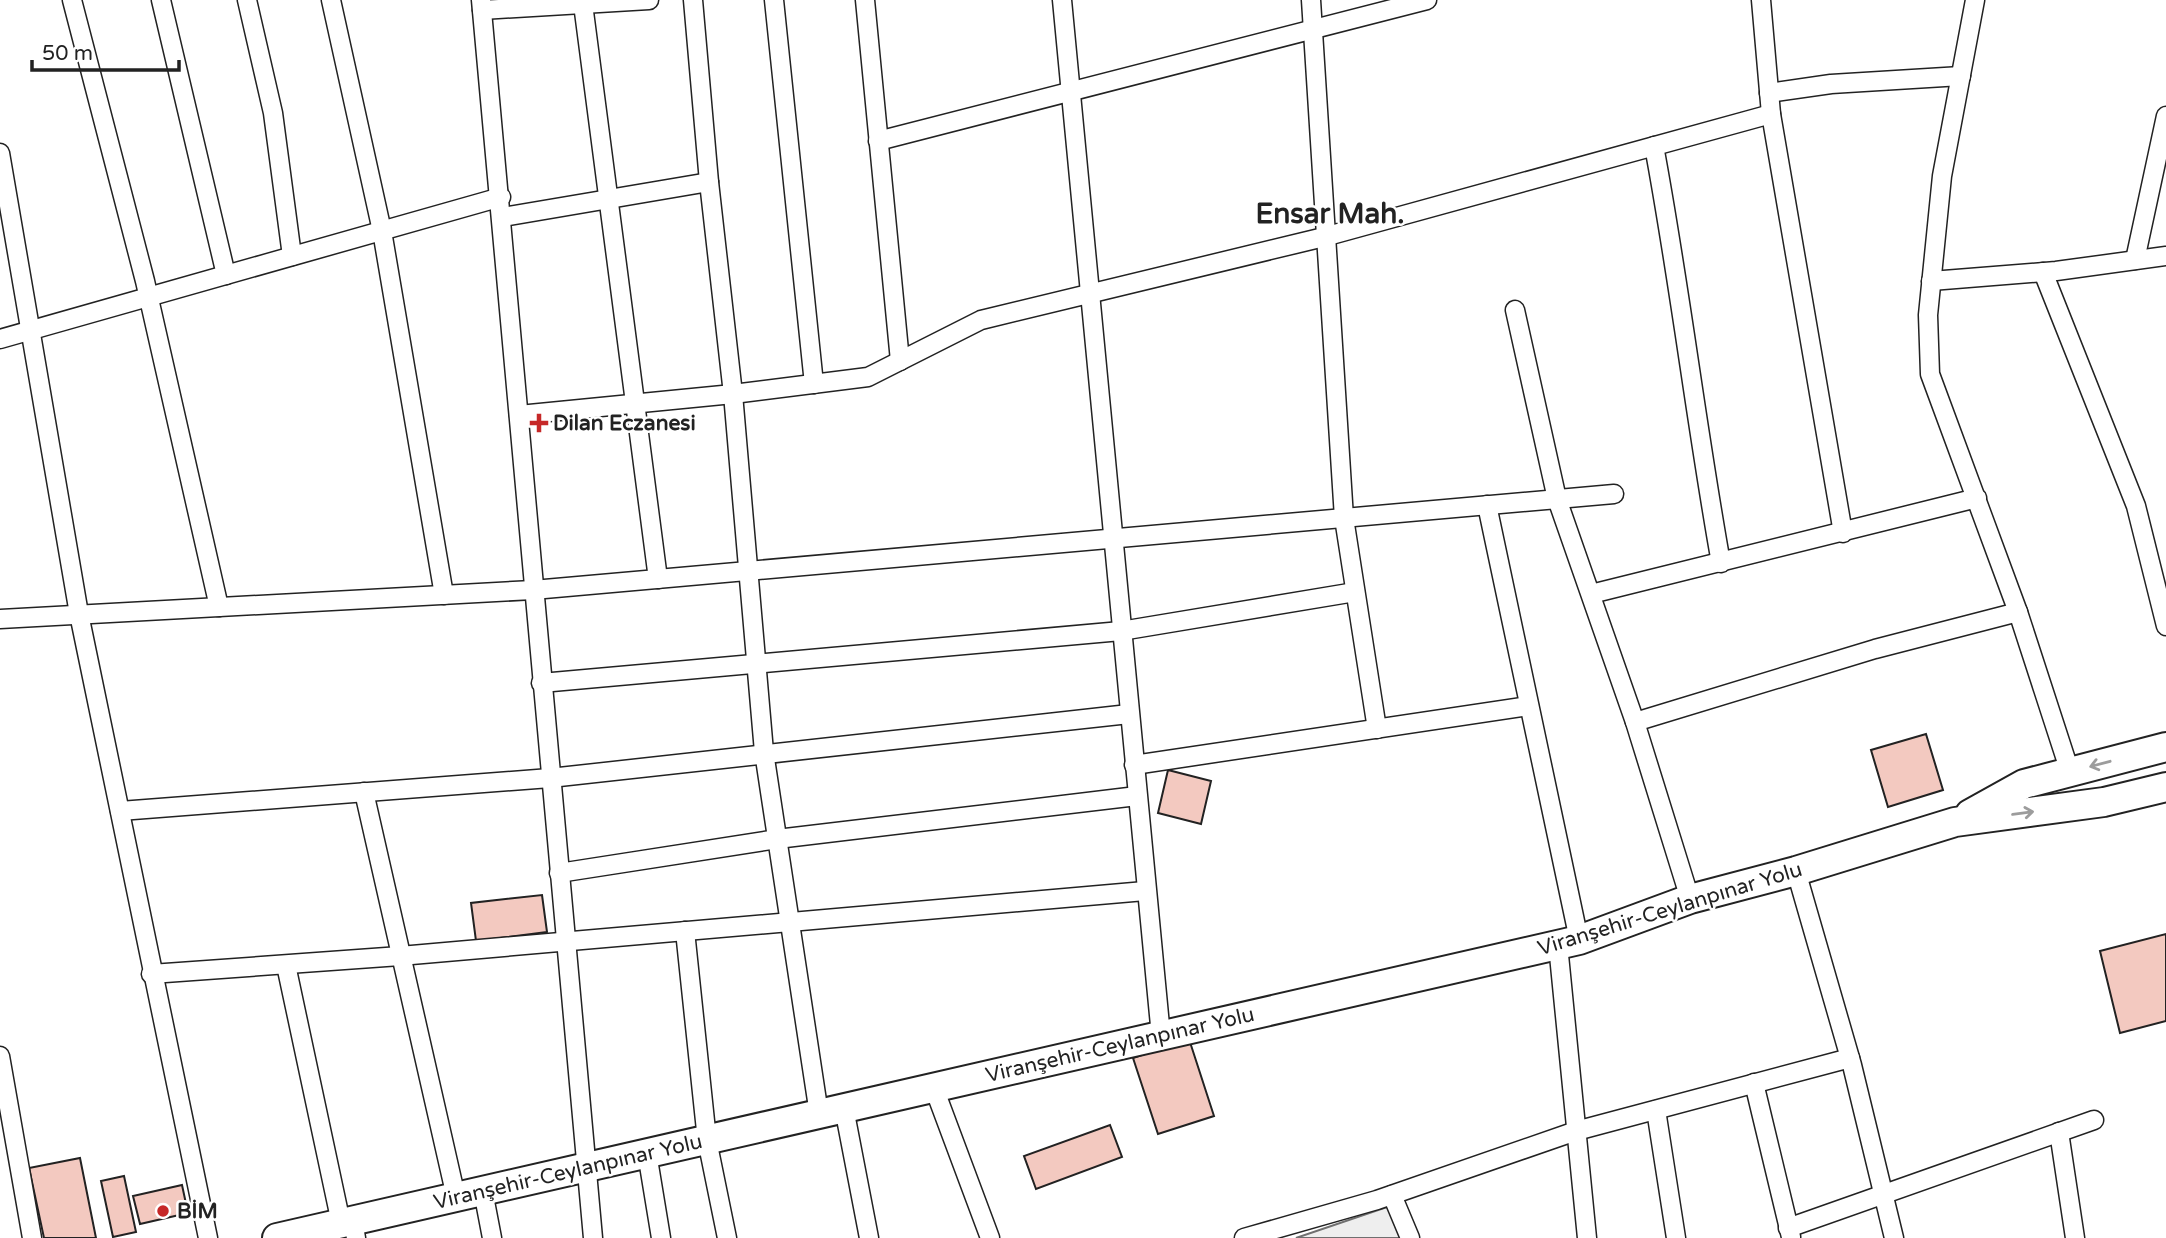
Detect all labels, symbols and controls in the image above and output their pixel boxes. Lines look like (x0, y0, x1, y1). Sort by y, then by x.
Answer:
scale bar (32, 28, 178, 72)
text: 50 m (42, 41, 93, 66)
district label: Ensar Mah. (1255, 197, 1405, 231)
place label: Dilan Eczanesi (553, 411, 696, 436)
marker: Dilan Eczanesi (531, 415, 547, 431)
one-way arrow (2089, 758, 2112, 771)
one-way arrow (2011, 806, 2034, 819)
street label: Viranşehir-Ceylanpınar Yolu (1535, 857, 1805, 961)
street label: Viranşehir-Ceylanpınar Yolu (983, 1002, 1257, 1088)
street label: Viranşehir-Ceylanpınar Yolu (431, 1129, 705, 1215)
place label: BİM (177, 1199, 218, 1224)
marker: BİM (155, 1203, 171, 1219)

